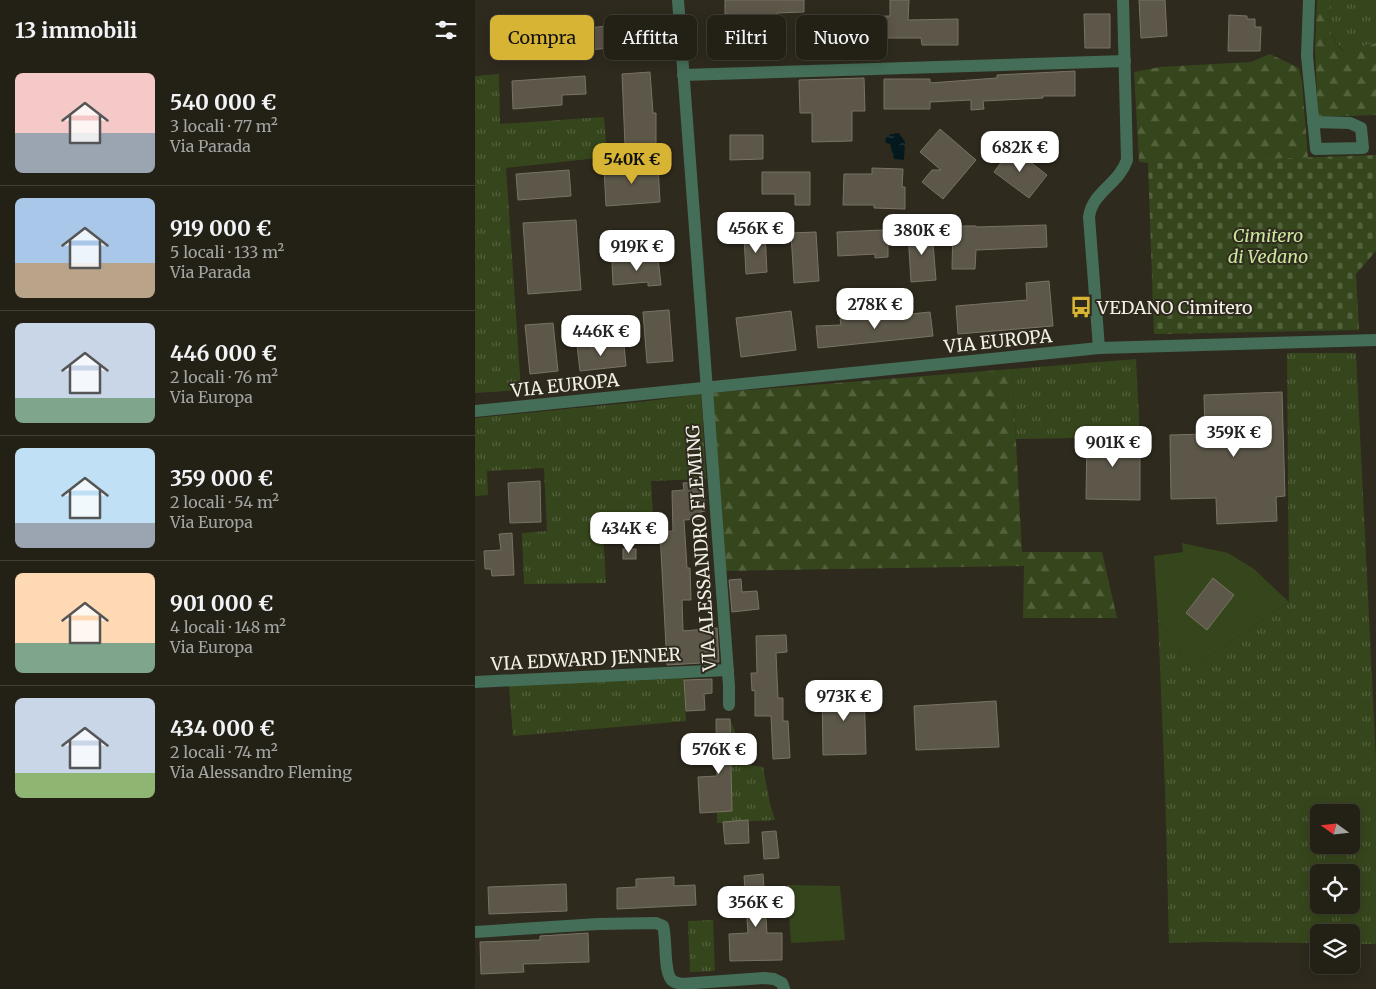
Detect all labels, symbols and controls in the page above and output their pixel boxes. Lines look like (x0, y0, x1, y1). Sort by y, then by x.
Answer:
chip: Compra (490, 15, 594, 60)
chip: Affitta (604, 15, 697, 60)
chip: Filtri (707, 15, 786, 60)
chip: Nuovo (796, 15, 887, 60)
icon: filters (432, 16, 460, 44)
text: 13 immobili (15, 17, 137, 44)
text: 540 000 € (170, 89, 276, 116)
icon: home (55, 93, 115, 153)
text: 3 locali · 77 m² (170, 116, 278, 136)
pin: 682K € (979, 130, 1061, 173)
text: Via Parada (170, 136, 251, 156)
text: 682K € (992, 137, 1048, 157)
pin: 540K € (591, 142, 673, 185)
text: 540K € (604, 149, 660, 169)
pin: 456K € (715, 212, 797, 254)
pin: 380K € (881, 214, 963, 256)
text: 919 000 € (170, 215, 271, 242)
icon: home (55, 218, 115, 278)
text: 456K € (728, 218, 784, 238)
text: 380K € (894, 220, 950, 240)
park label: Cimitero di Vedano (1228, 224, 1308, 268)
pin: 919K € (596, 230, 678, 272)
text: 919K € (610, 236, 664, 256)
text: 5 locali · 133 m² (170, 242, 284, 262)
text: Via Parada (170, 262, 251, 282)
pin: 278K € (834, 288, 916, 330)
text: 278K € (847, 294, 903, 314)
bus stop icon: VEDANO Cimitero (1068, 294, 1094, 320)
place label: VEDANO Cimitero (1096, 296, 1253, 319)
pin: 446K € (560, 314, 642, 357)
text: 446K € (572, 321, 630, 341)
street label: VIA EUROPA (942, 324, 1053, 358)
text: 446 000 € (170, 340, 277, 367)
icon: home (55, 343, 115, 403)
text: 2 locali · 76 m² (170, 367, 278, 387)
street label: VIA EUROPA (509, 368, 620, 402)
text: Via Europa (170, 387, 253, 407)
pin: 359K € (1193, 416, 1275, 458)
text: 359K € (1207, 422, 1261, 442)
street label: VIA ALESSANDRO FLEMING (681, 424, 721, 673)
pin: 901K € (1072, 426, 1154, 468)
text: 901K € (1086, 432, 1140, 452)
text: 359 000 € (170, 465, 273, 492)
icon: home (55, 468, 115, 528)
text: 2 locali · 54 m² (170, 492, 279, 512)
text: Via Europa (170, 512, 253, 532)
pin: 434K € (588, 512, 670, 554)
text: 434K € (601, 518, 657, 538)
text: 901 000 € (170, 590, 273, 617)
icon: home (55, 593, 115, 653)
text: 4 locali · 148 m² (170, 617, 286, 637)
text: Via Europa (170, 637, 253, 657)
street label: VIA EDWARD JENNER (489, 643, 682, 676)
pin: 973K € (803, 680, 885, 722)
text: 973K € (816, 686, 872, 706)
text: 434 000 € (170, 715, 275, 742)
icon: home (55, 718, 115, 778)
pin: 576K € (678, 732, 760, 775)
text: 576K € (692, 739, 746, 759)
text: 2 locali · 74 m² (170, 742, 278, 762)
text: Via Alessandro Fleming (170, 762, 352, 782)
north arrow (1310, 804, 1360, 854)
map controls (1310, 804, 1360, 974)
button: locate (1310, 864, 1360, 914)
pin: 356K € (715, 886, 797, 928)
text: 356K € (729, 892, 783, 912)
button: layers (1310, 924, 1360, 974)

